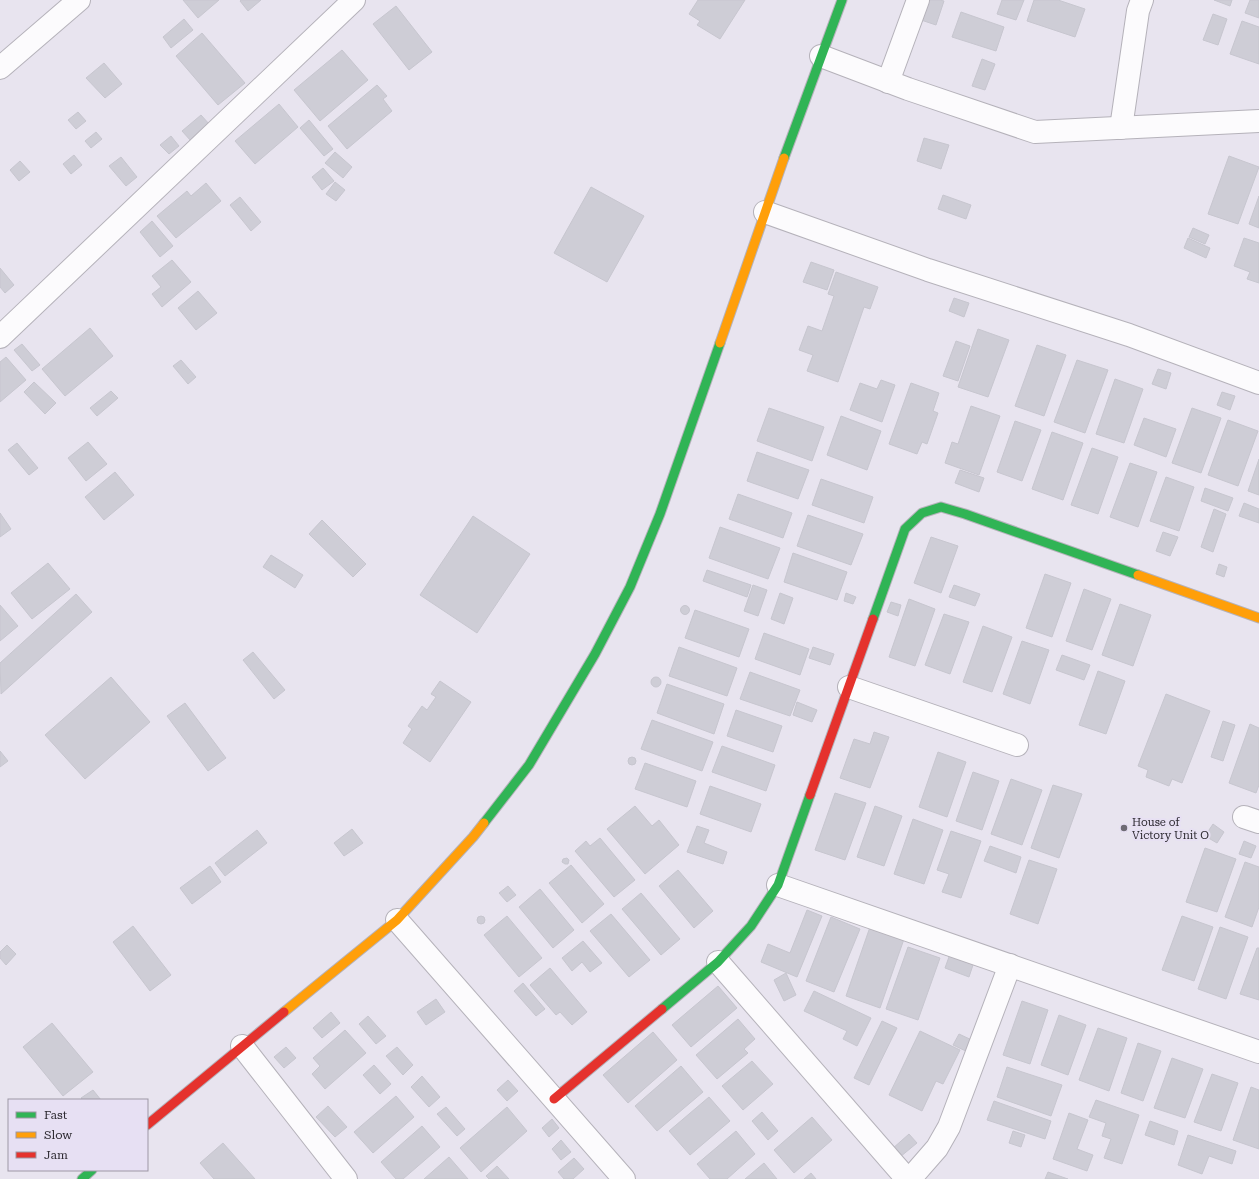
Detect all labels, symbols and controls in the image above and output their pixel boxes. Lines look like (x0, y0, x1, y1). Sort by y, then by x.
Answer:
place label: House of Victory Unit O (1132, 816, 1209, 842)
marker: House of Victory Unit O (1119, 823, 1129, 833)
legend (8, 1099, 148, 1171)
text: Fast (44, 1108, 68, 1122)
text: Slow (44, 1128, 72, 1142)
text: Jam (44, 1148, 68, 1162)

